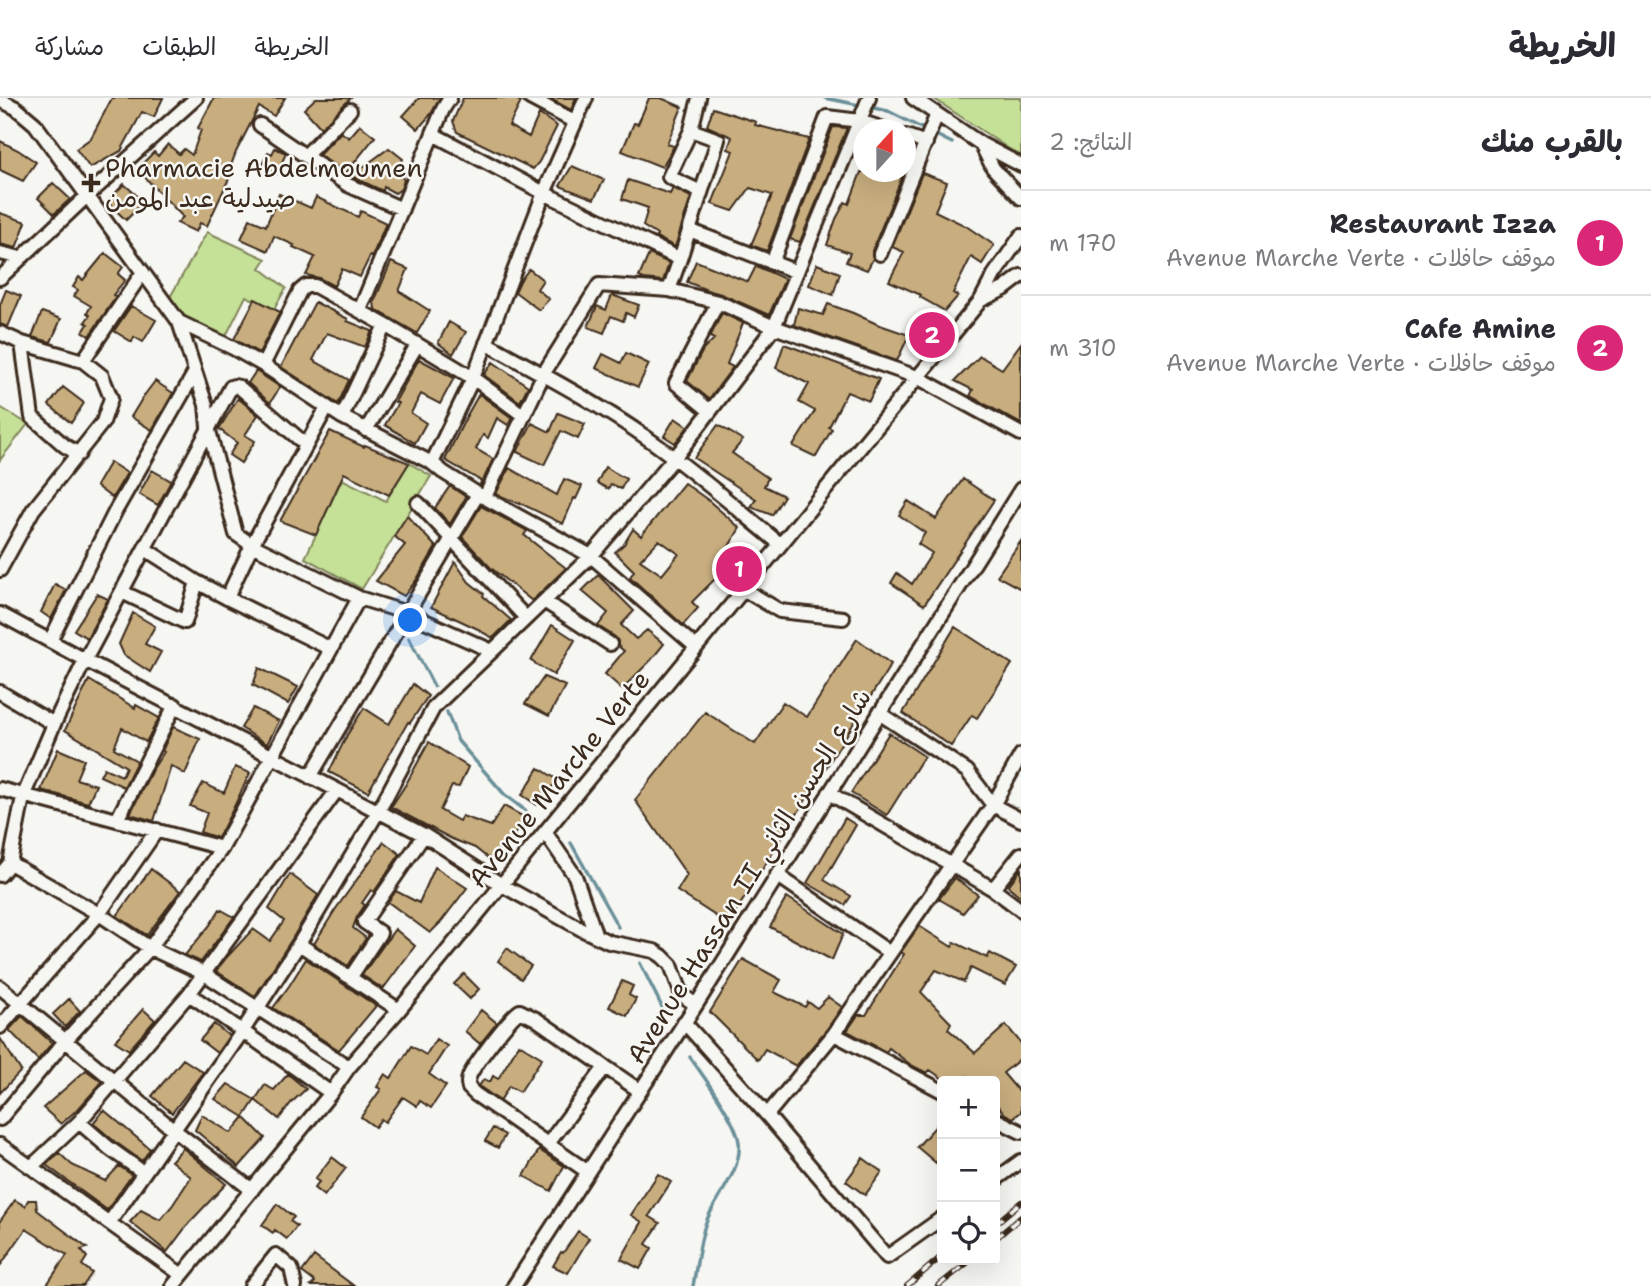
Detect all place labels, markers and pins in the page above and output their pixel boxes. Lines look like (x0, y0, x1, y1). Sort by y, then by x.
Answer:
place label: Pharmacie Abdelmoumen صيدلية عبد المومن (105, 150, 423, 215)
marker: Pharmacie Abdelmoumen صيدلية عبد المومن (83, 175, 99, 191)
pin: 2 (909, 309, 955, 361)
pin: 1 (716, 543, 762, 595)

